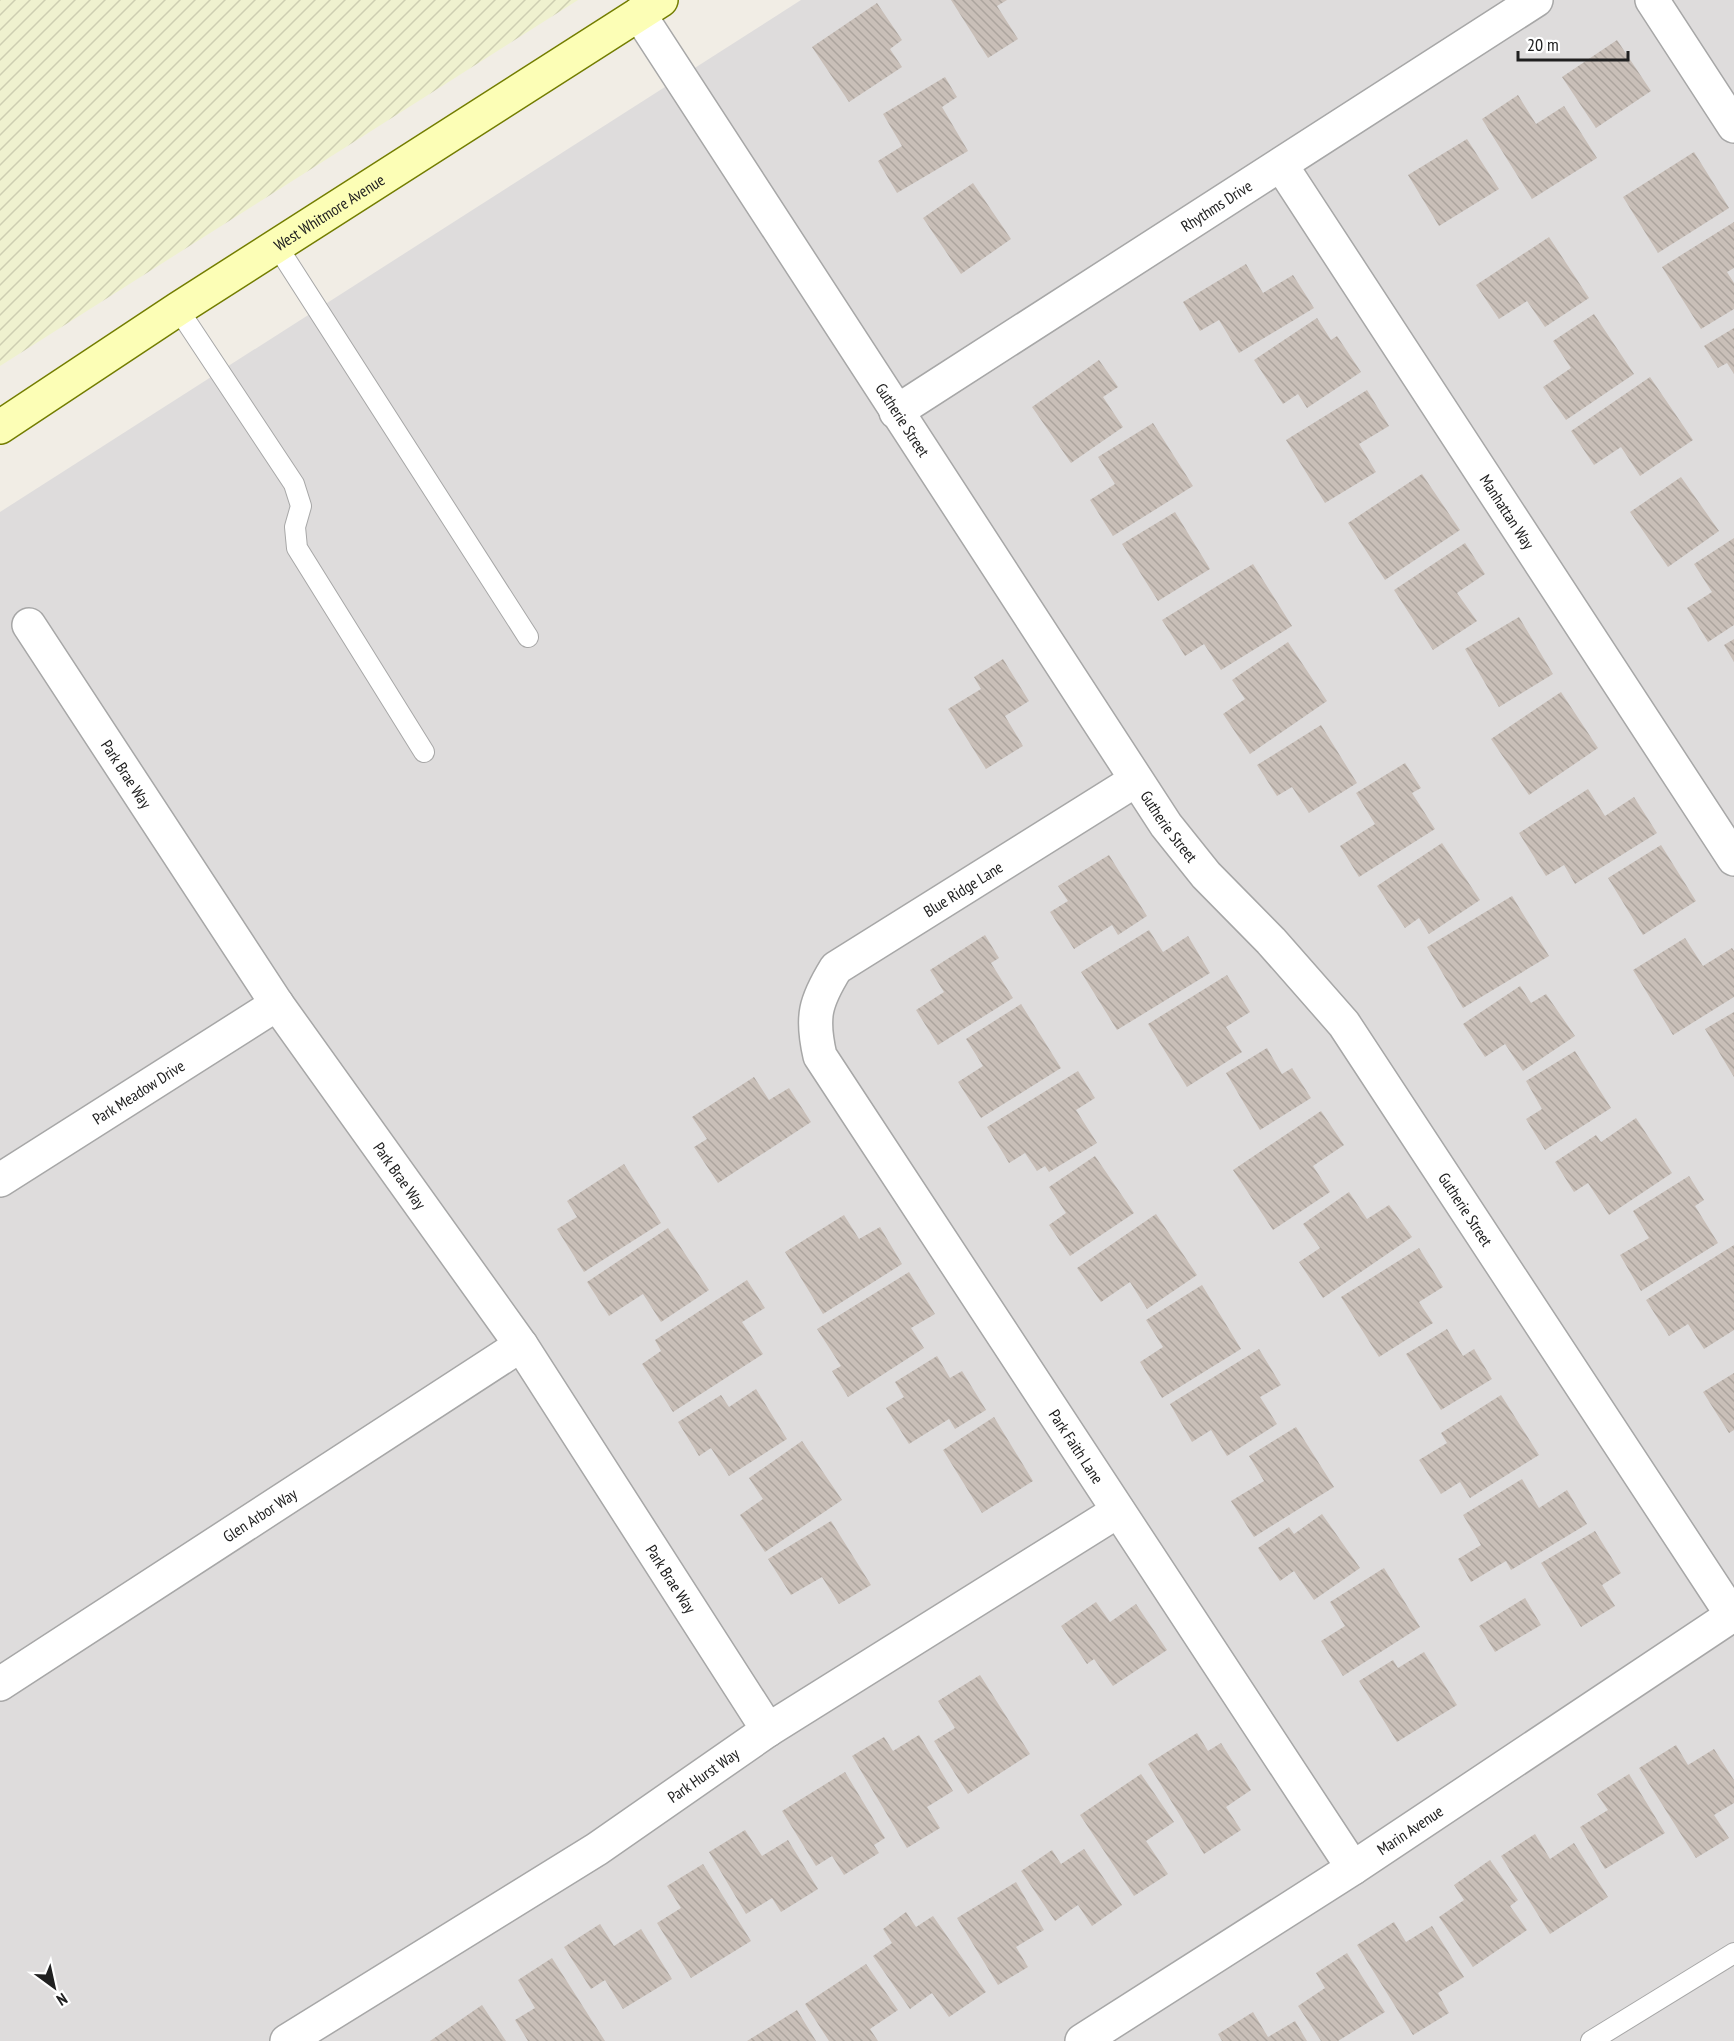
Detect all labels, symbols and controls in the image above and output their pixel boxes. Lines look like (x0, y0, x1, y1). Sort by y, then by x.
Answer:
scale bar (1518, 24, 1628, 62)
text: 20 m (1527, 33, 1559, 56)
street label: West Whitmore Avenue (270, 170, 388, 255)
street label: Rhythms Drive (1177, 176, 1256, 236)
street label: Gutherie Street (871, 379, 934, 461)
street label: Manhattan Way (1476, 471, 1539, 553)
street label: Park Brae Way (97, 736, 156, 812)
street label: Gutherie Street (1136, 787, 1202, 867)
street label: Blue Ridge Lane (920, 857, 1006, 921)
street label: Park Meadow Drive (89, 1055, 188, 1129)
street label: Park Brae Way (369, 1138, 431, 1213)
street label: Gutherie Street (1434, 1169, 1497, 1250)
street label: Park Faith Lane (1045, 1406, 1108, 1487)
street label: Glen Arbor Way (219, 1484, 301, 1546)
street label: Park Brae Way (642, 1541, 700, 1617)
street label: Park Hurst Way (664, 1743, 743, 1807)
street label: Marin Avenue (1373, 1801, 1447, 1859)
north arrow (24, 1957, 84, 2017)
text: N (53, 1989, 71, 2010)

